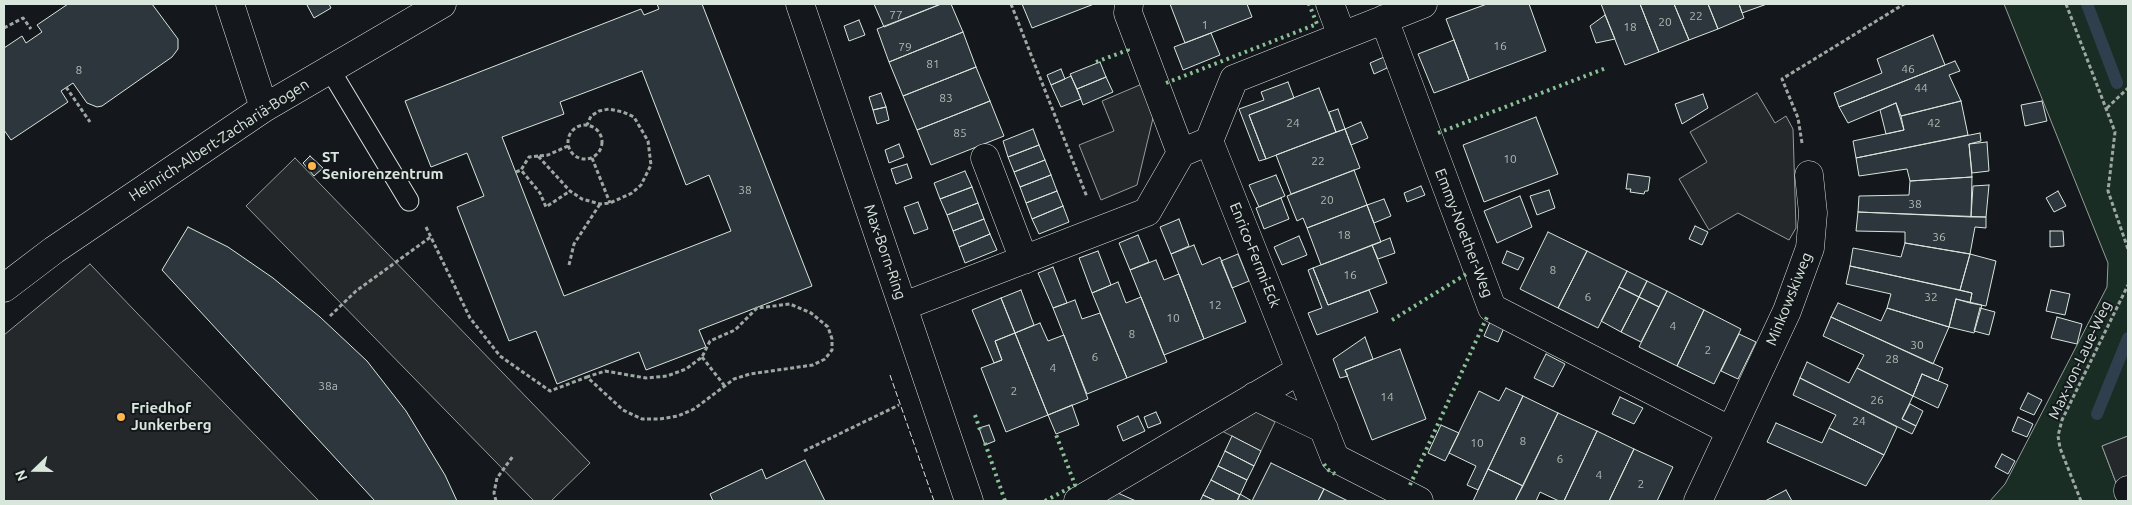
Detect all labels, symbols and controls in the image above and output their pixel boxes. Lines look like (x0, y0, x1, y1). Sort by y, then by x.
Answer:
house number: 77 (889, 8, 903, 22)
house number: 22 (1689, 9, 1703, 23)
house number: 20 (1658, 15, 1672, 29)
house number: 1 (1202, 18, 1208, 32)
house number: 18 (1623, 20, 1637, 34)
house number: 16 (1493, 39, 1507, 53)
house number: 79 (898, 40, 912, 54)
house number: 81 (926, 57, 940, 71)
house number: 46 (1901, 62, 1915, 76)
house number: 8 (76, 63, 82, 77)
street label: Heinrich-Albert-Zachariä-Bogen (126, 75, 312, 205)
house number: 44 (1914, 81, 1928, 95)
house number: 83 (939, 91, 953, 105)
house number: 24 (1286, 116, 1300, 130)
house number: 42 (1927, 116, 1941, 130)
house number: 85 (953, 126, 967, 140)
place label: ST Seniorenzentrum (322, 148, 443, 183)
house number: 10 (1503, 152, 1517, 166)
house number: 22 (1311, 154, 1325, 168)
marker: ST Seniorenzentrum (306, 160, 318, 172)
street label: Emmy-Noether-Weg (1431, 166, 1497, 300)
house number: 38 (738, 183, 752, 197)
house number: 20 (1320, 193, 1334, 207)
house number: 38 (1908, 197, 1922, 211)
street label: Enrico-Fermi-Eck (1226, 200, 1284, 310)
street label: Max-Born-Ring (860, 202, 910, 302)
house number: 18 (1337, 228, 1351, 242)
house number: 36 (1932, 230, 1946, 244)
street label: Minkowskiweg (1762, 250, 1816, 348)
house number: 8 (1550, 263, 1556, 277)
house number: 16 (1343, 268, 1357, 282)
house number: 6 (1585, 290, 1591, 304)
house number: 32 (1924, 290, 1938, 304)
house number: 12 (1208, 298, 1222, 312)
street label: Max-von-Laue-Weg (2045, 298, 2115, 422)
house number: 10 (1166, 311, 1180, 325)
house number: 4 (1670, 319, 1676, 333)
house number: 8 (1129, 327, 1135, 341)
house number: 30 (1910, 338, 1924, 352)
house number: 2 (1705, 343, 1711, 357)
house number: 6 (1092, 350, 1098, 364)
house number: 28 (1885, 352, 1899, 366)
house number: 4 (1050, 361, 1056, 375)
house number: 38a (318, 379, 338, 393)
house number: 2 (1011, 384, 1017, 398)
house number: 14 (1380, 390, 1394, 404)
house number: 26 (1870, 393, 1884, 407)
place label: Friedhof Junkerberg (131, 399, 212, 434)
marker: Friedhof Junkerberg (115, 411, 127, 423)
house number: 24 (1852, 414, 1866, 428)
house number: 8 (1520, 434, 1526, 448)
house number: 10 (1470, 436, 1484, 450)
north arrow (10, 445, 60, 495)
house number: 6 (1557, 452, 1563, 466)
text: N (12, 468, 30, 483)
house number: 4 (1596, 468, 1602, 482)
house number: 2 (1638, 477, 1644, 491)

